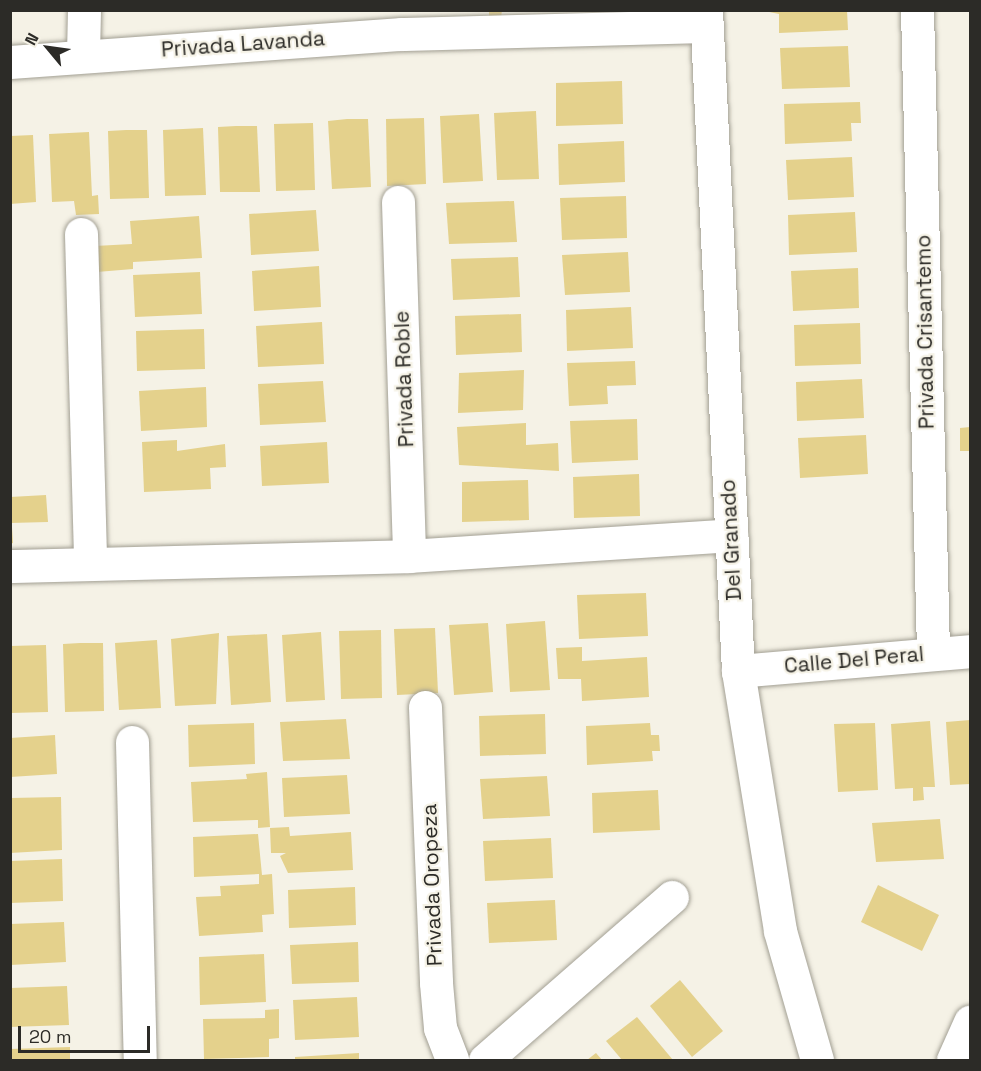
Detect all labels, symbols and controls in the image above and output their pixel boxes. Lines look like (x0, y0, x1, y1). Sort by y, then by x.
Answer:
north arrow (18, 18, 78, 78)
street label: Privada Lavanda (160, 26, 326, 62)
text: N (20, 29, 44, 49)
street label: Privada Crisantemo (911, 235, 939, 429)
street label: Privada Roble (389, 310, 419, 448)
street label: Del Granado (715, 479, 747, 601)
street label: Calle Del Peral (783, 641, 925, 679)
street label: Privada Oropeza (417, 803, 447, 967)
scale bar (21, 1014, 153, 1052)
text: 20 m (29, 1025, 72, 1048)

